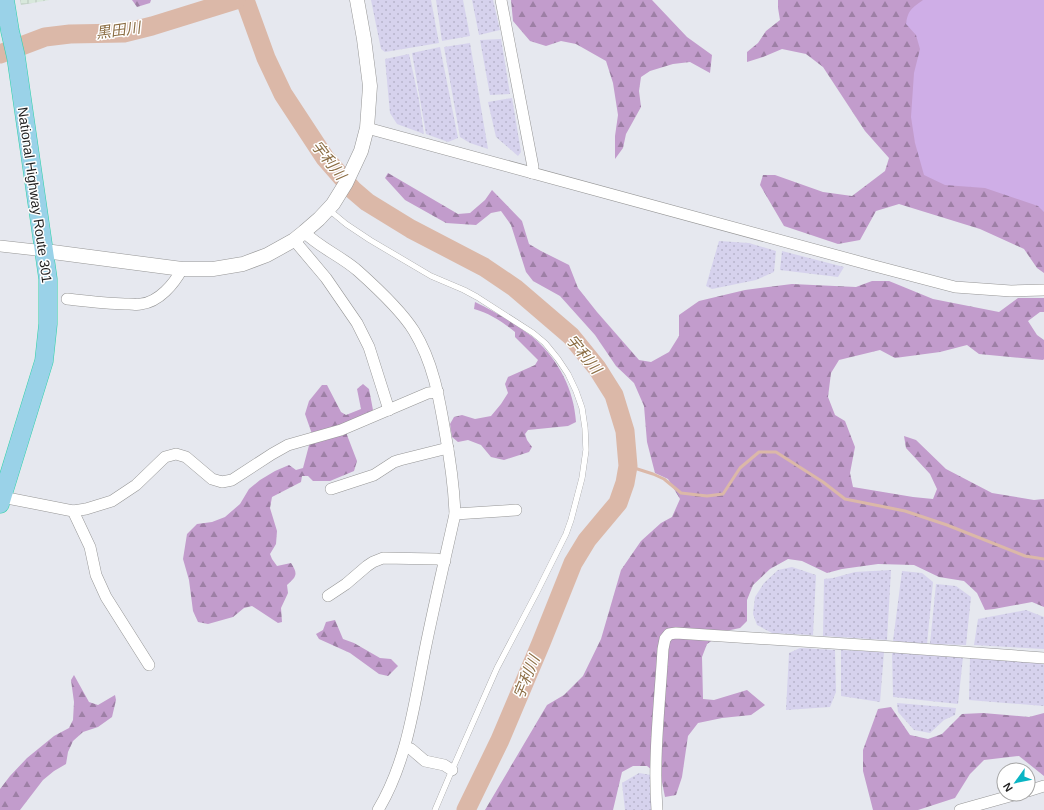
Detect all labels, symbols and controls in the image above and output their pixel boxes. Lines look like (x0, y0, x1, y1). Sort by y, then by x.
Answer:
water label: 黒田川 (95, 18, 143, 42)
street label: National Highway Route 301 (15, 106, 55, 284)
water label: 宇利川 (308, 137, 351, 185)
water label: 宇利川 (563, 331, 606, 378)
water label: 宇利川 (510, 651, 543, 701)
north arrow (996, 762, 1036, 802)
text: N (1000, 781, 1015, 794)

